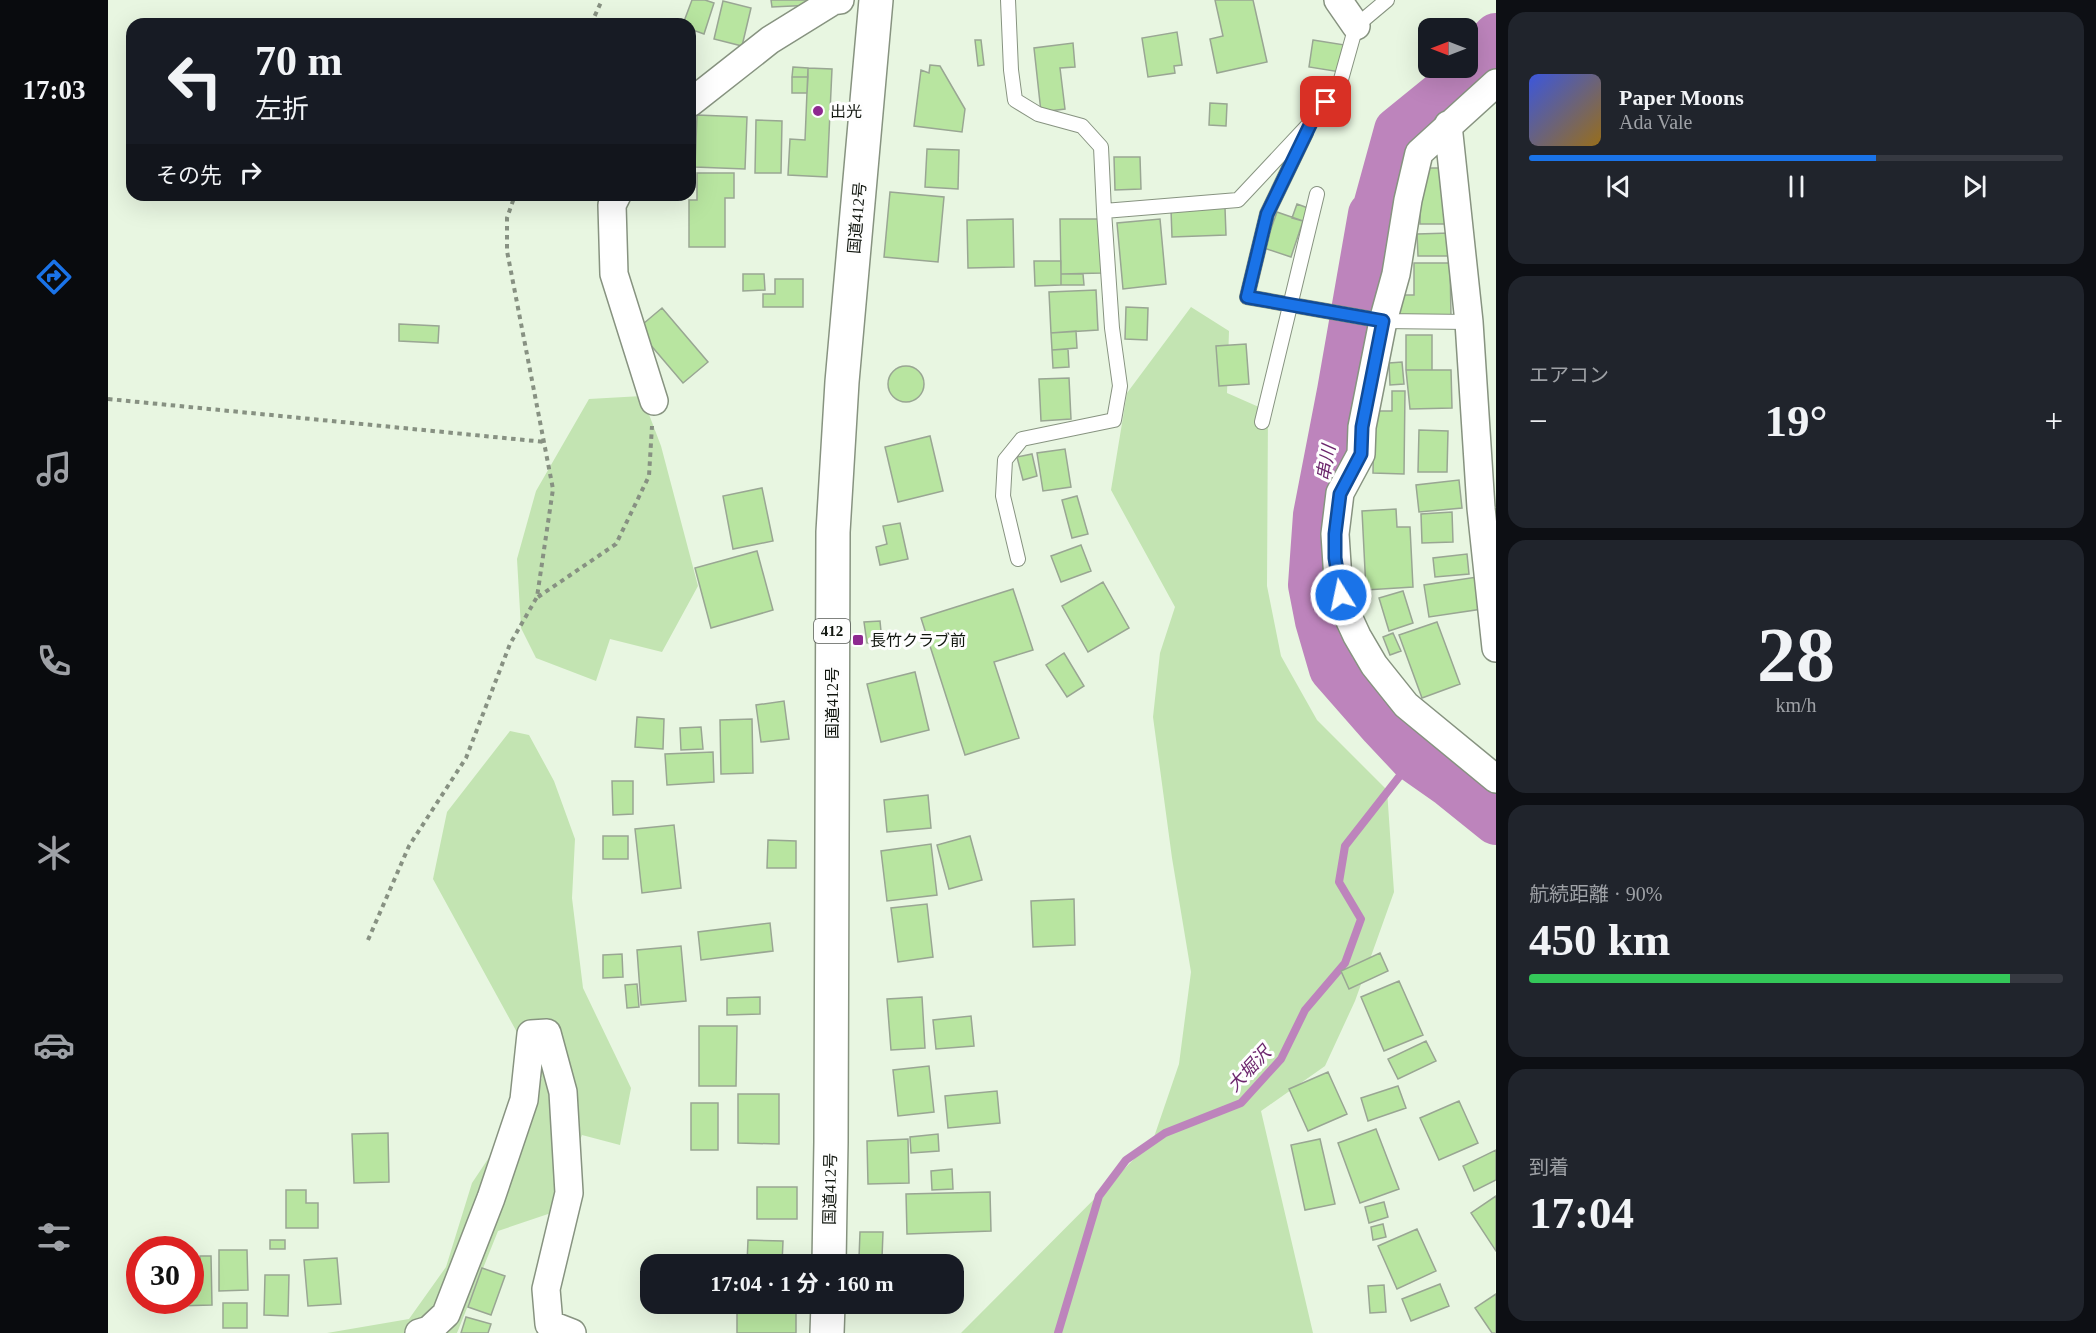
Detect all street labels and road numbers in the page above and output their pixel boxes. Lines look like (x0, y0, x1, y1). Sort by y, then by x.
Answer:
street label: 国道412号 (845, 181, 869, 255)
road number: 412 (814, 619, 850, 643)
street label: 国道412号 (824, 667, 841, 739)
street label: 国道412号 (821, 1153, 839, 1225)

